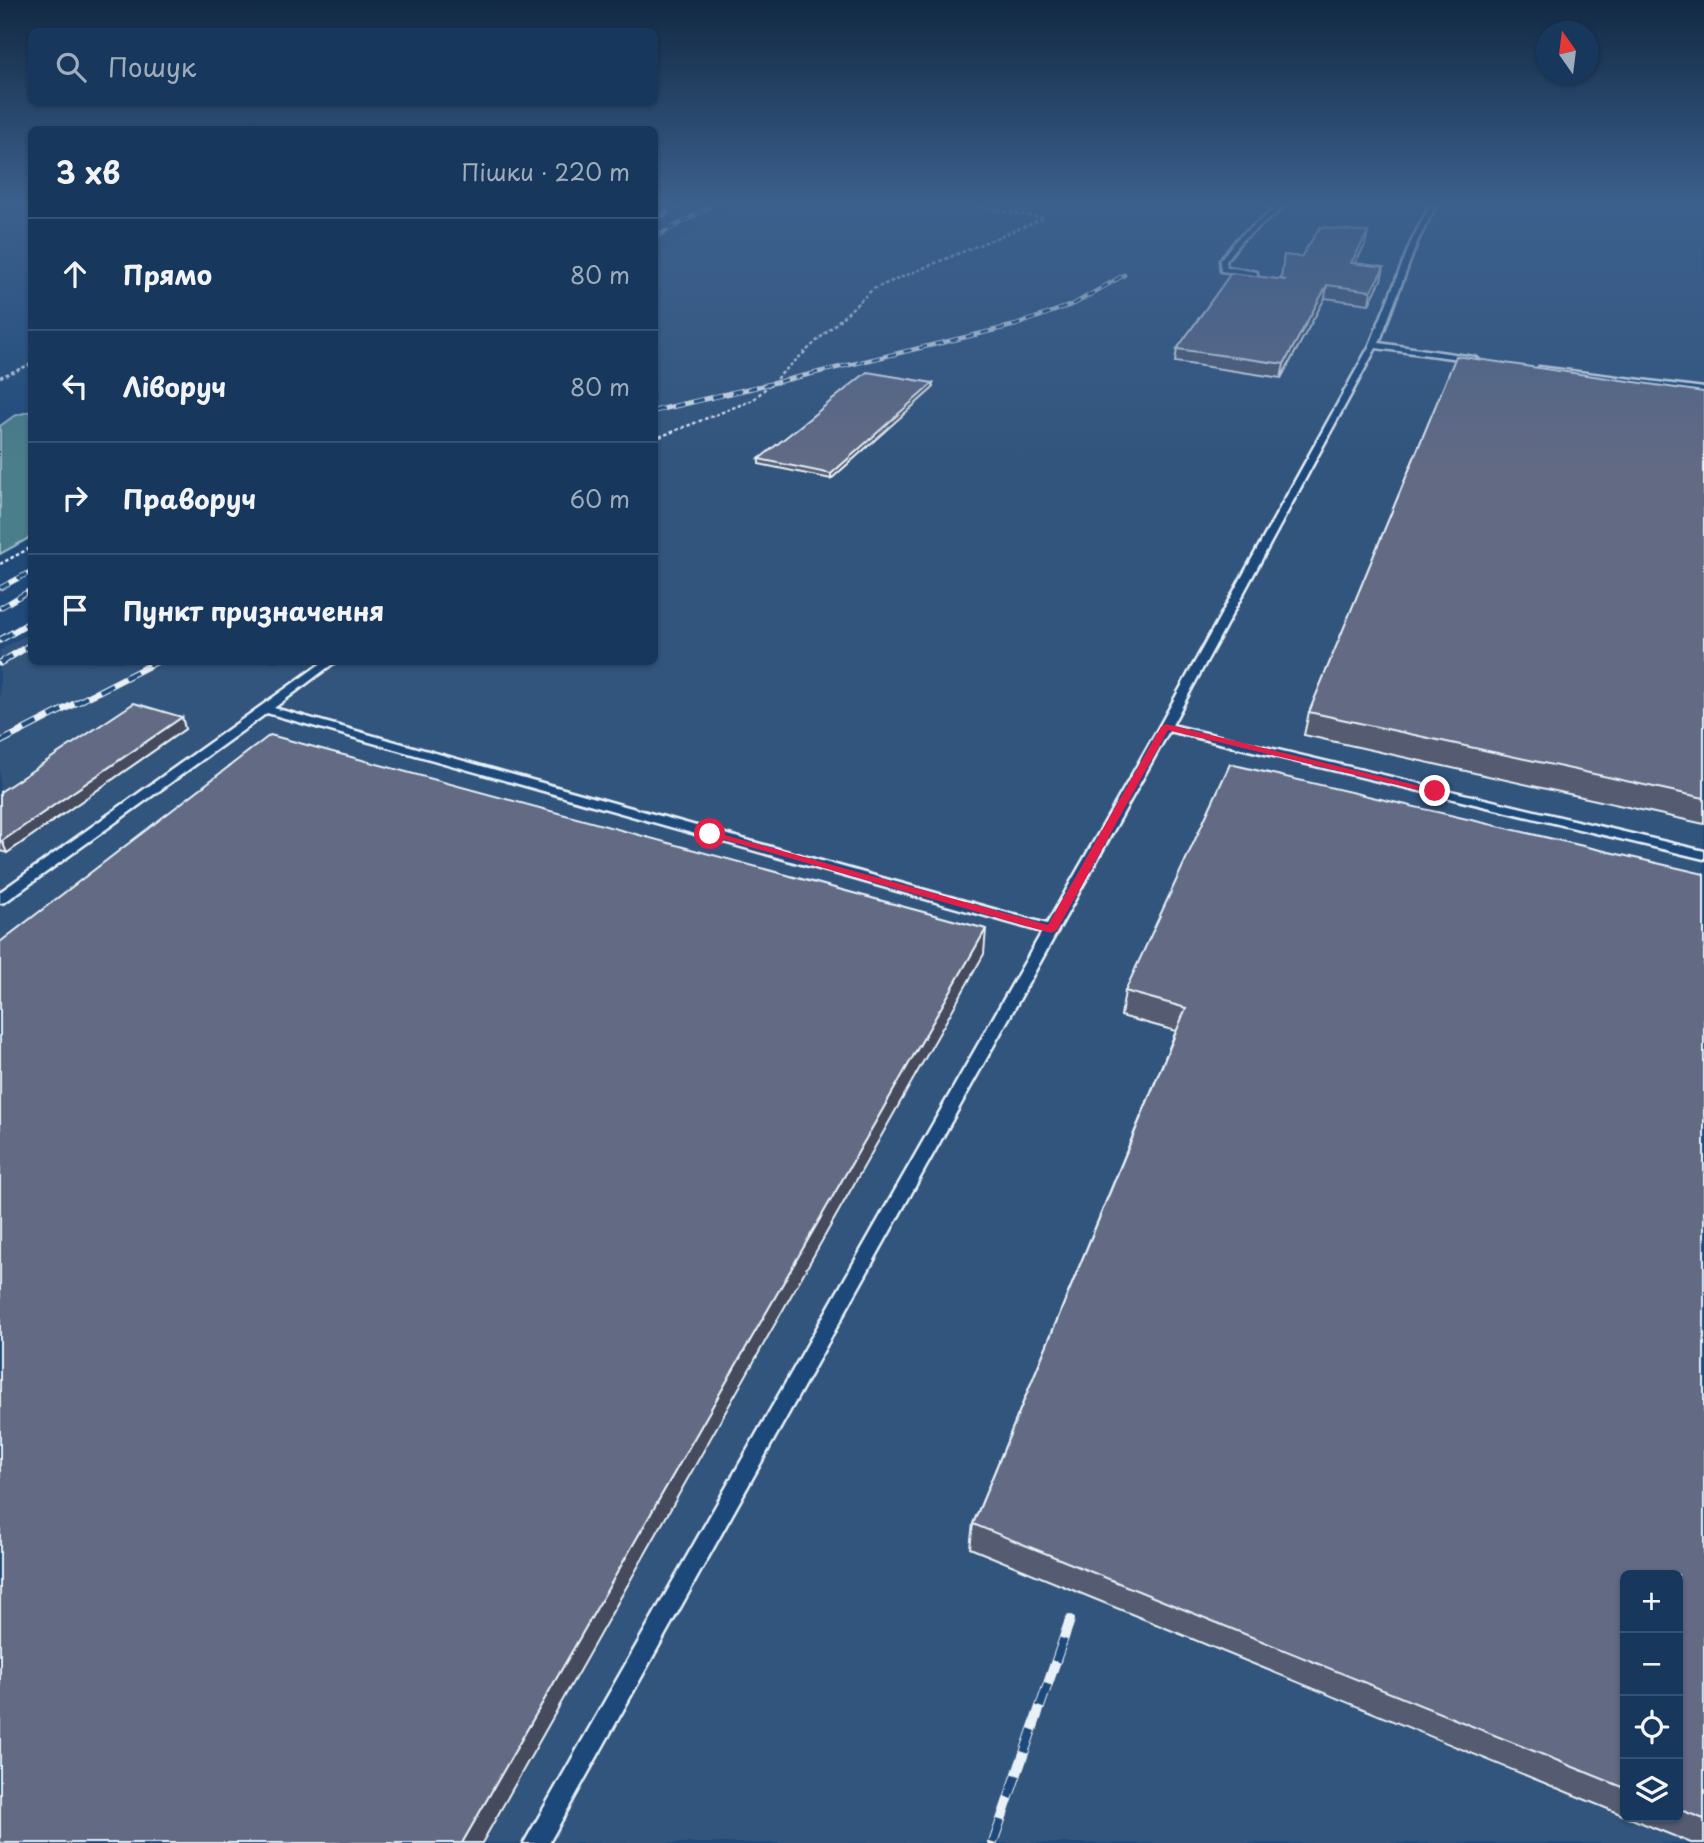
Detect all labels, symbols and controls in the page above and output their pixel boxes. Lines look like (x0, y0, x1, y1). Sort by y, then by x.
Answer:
north arrow (1536, 21, 1599, 84)
search box (28, 28, 658, 105)
text: Пошук (108, 47, 196, 86)
icon: search (52, 48, 90, 86)
text: 3 хв (56, 149, 120, 194)
text: Пішки · 220 m (461, 154, 630, 189)
icon: ahead (56, 255, 94, 293)
text: Прямо (123, 255, 212, 294)
text: 80 m (570, 257, 630, 292)
icon: left (56, 367, 94, 405)
text: Ліворуч (123, 367, 226, 406)
text: 80 m (570, 369, 630, 404)
icon: right (56, 479, 94, 517)
text: Праворуч (123, 479, 256, 518)
text: 60 m (570, 481, 630, 516)
icon: arrive (56, 591, 94, 629)
text: Пункт призначення (123, 591, 384, 630)
route end (1419, 775, 1450, 806)
route start (694, 818, 725, 849)
map controls (1620, 1570, 1683, 1822)
button: + (1620, 1570, 1683, 1633)
button: − (1620, 1633, 1683, 1696)
button: locate (1620, 1696, 1683, 1759)
button: layers (1620, 1759, 1683, 1822)

